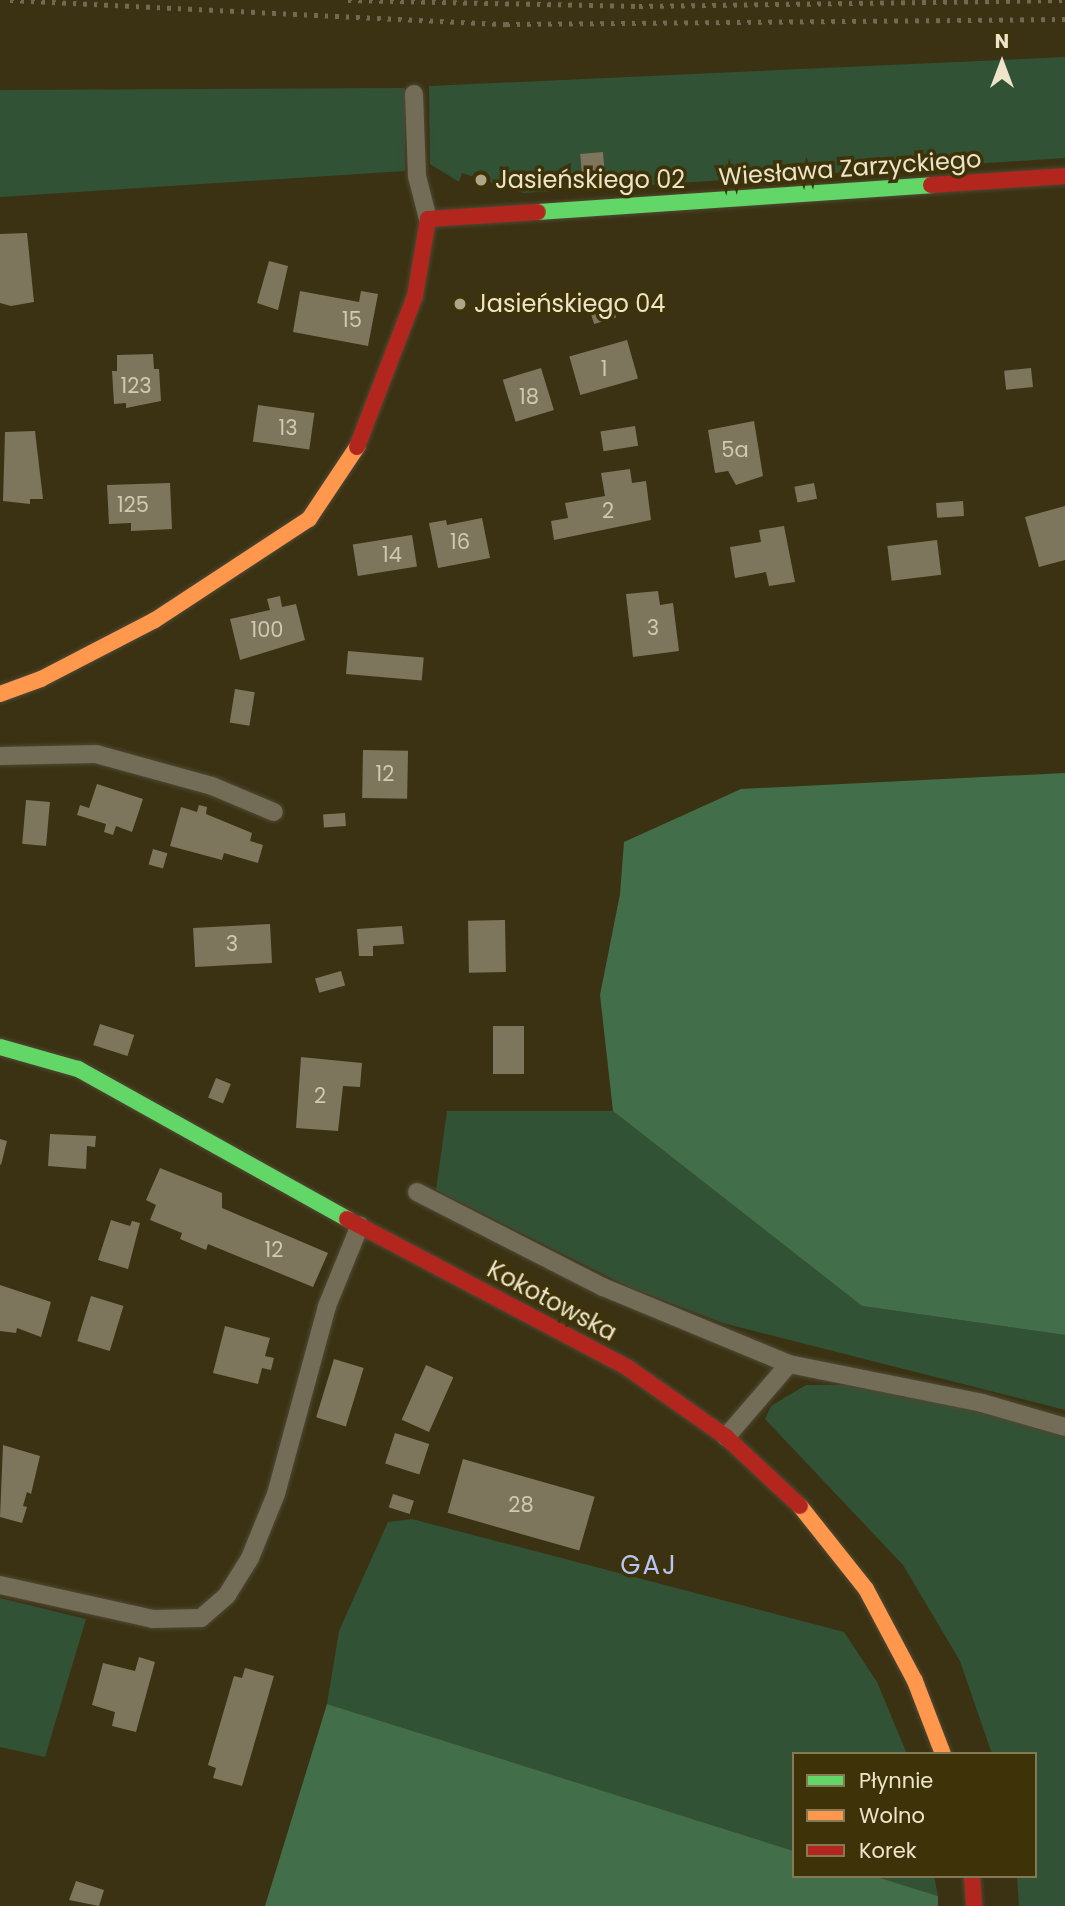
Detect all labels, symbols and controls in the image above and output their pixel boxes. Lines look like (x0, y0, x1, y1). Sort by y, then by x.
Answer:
north arrow (967, 28, 1037, 98)
text: N (995, 28, 1009, 55)
street label: Wiesława Zarzyckiego (718, 144, 982, 192)
place label: Jasieńskiego 02 (495, 166, 685, 194)
marker: Jasieńskiego 02 (473, 172, 489, 188)
place label: Jasieńskiego 04 (474, 290, 665, 318)
marker: Jasieńskiego 04 (452, 296, 468, 312)
house number: 15 (342, 307, 362, 333)
house number: 1 (601, 356, 607, 382)
house number: 123 (120, 373, 152, 399)
house number: 18 (519, 384, 539, 410)
house number: 13 (278, 415, 298, 441)
house number: 5a (721, 437, 749, 463)
house number: 125 (117, 492, 149, 518)
house number: 2 (602, 498, 614, 524)
house number: 16 (450, 529, 470, 555)
house number: 14 (382, 542, 402, 568)
house number: 3 (647, 615, 659, 641)
house number: 100 (250, 617, 284, 643)
house number: 12 (376, 761, 394, 787)
house number: 3 (226, 931, 238, 957)
house number: 2 (314, 1083, 326, 1109)
house number: 12 (265, 1237, 283, 1263)
street label: Kokotowska (482, 1255, 622, 1347)
house number: 28 (508, 1492, 534, 1518)
district label: GAJ (621, 1550, 677, 1582)
legend (792, 1752, 1037, 1878)
text: Płynnie (859, 1766, 933, 1795)
text: Wolno (859, 1801, 925, 1830)
text: Korek (859, 1836, 917, 1865)

